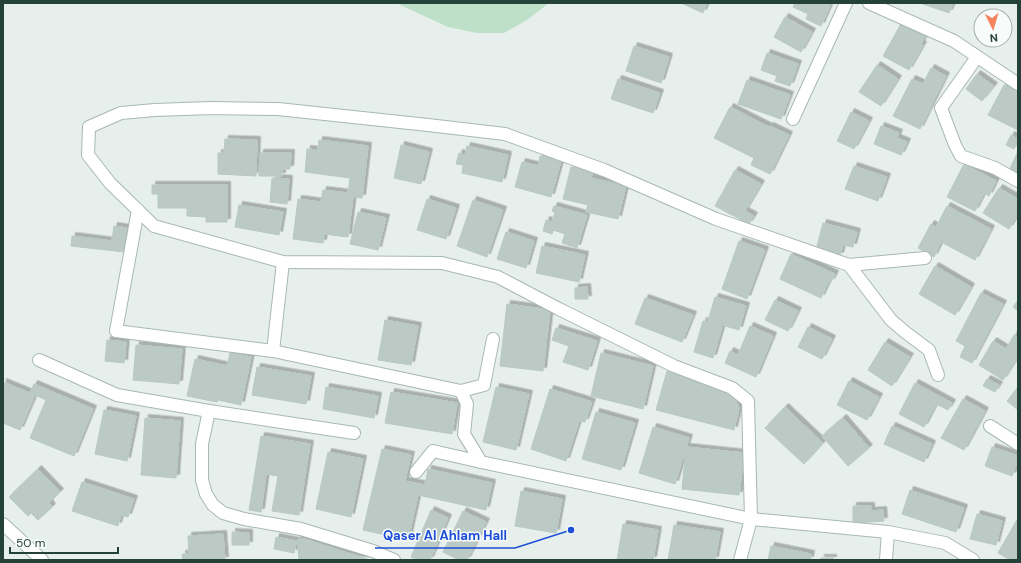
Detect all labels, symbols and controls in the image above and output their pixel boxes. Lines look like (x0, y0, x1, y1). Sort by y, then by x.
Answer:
north arrow (973, 8, 1013, 48)
text: N (989, 31, 998, 45)
callout: Qaser Al Ahlam Hall (375, 523, 515, 548)
text: Qaser Al Ahlam Hall (383, 527, 507, 544)
scale bar (10, 529, 118, 555)
text: 50 m (16, 535, 45, 551)

